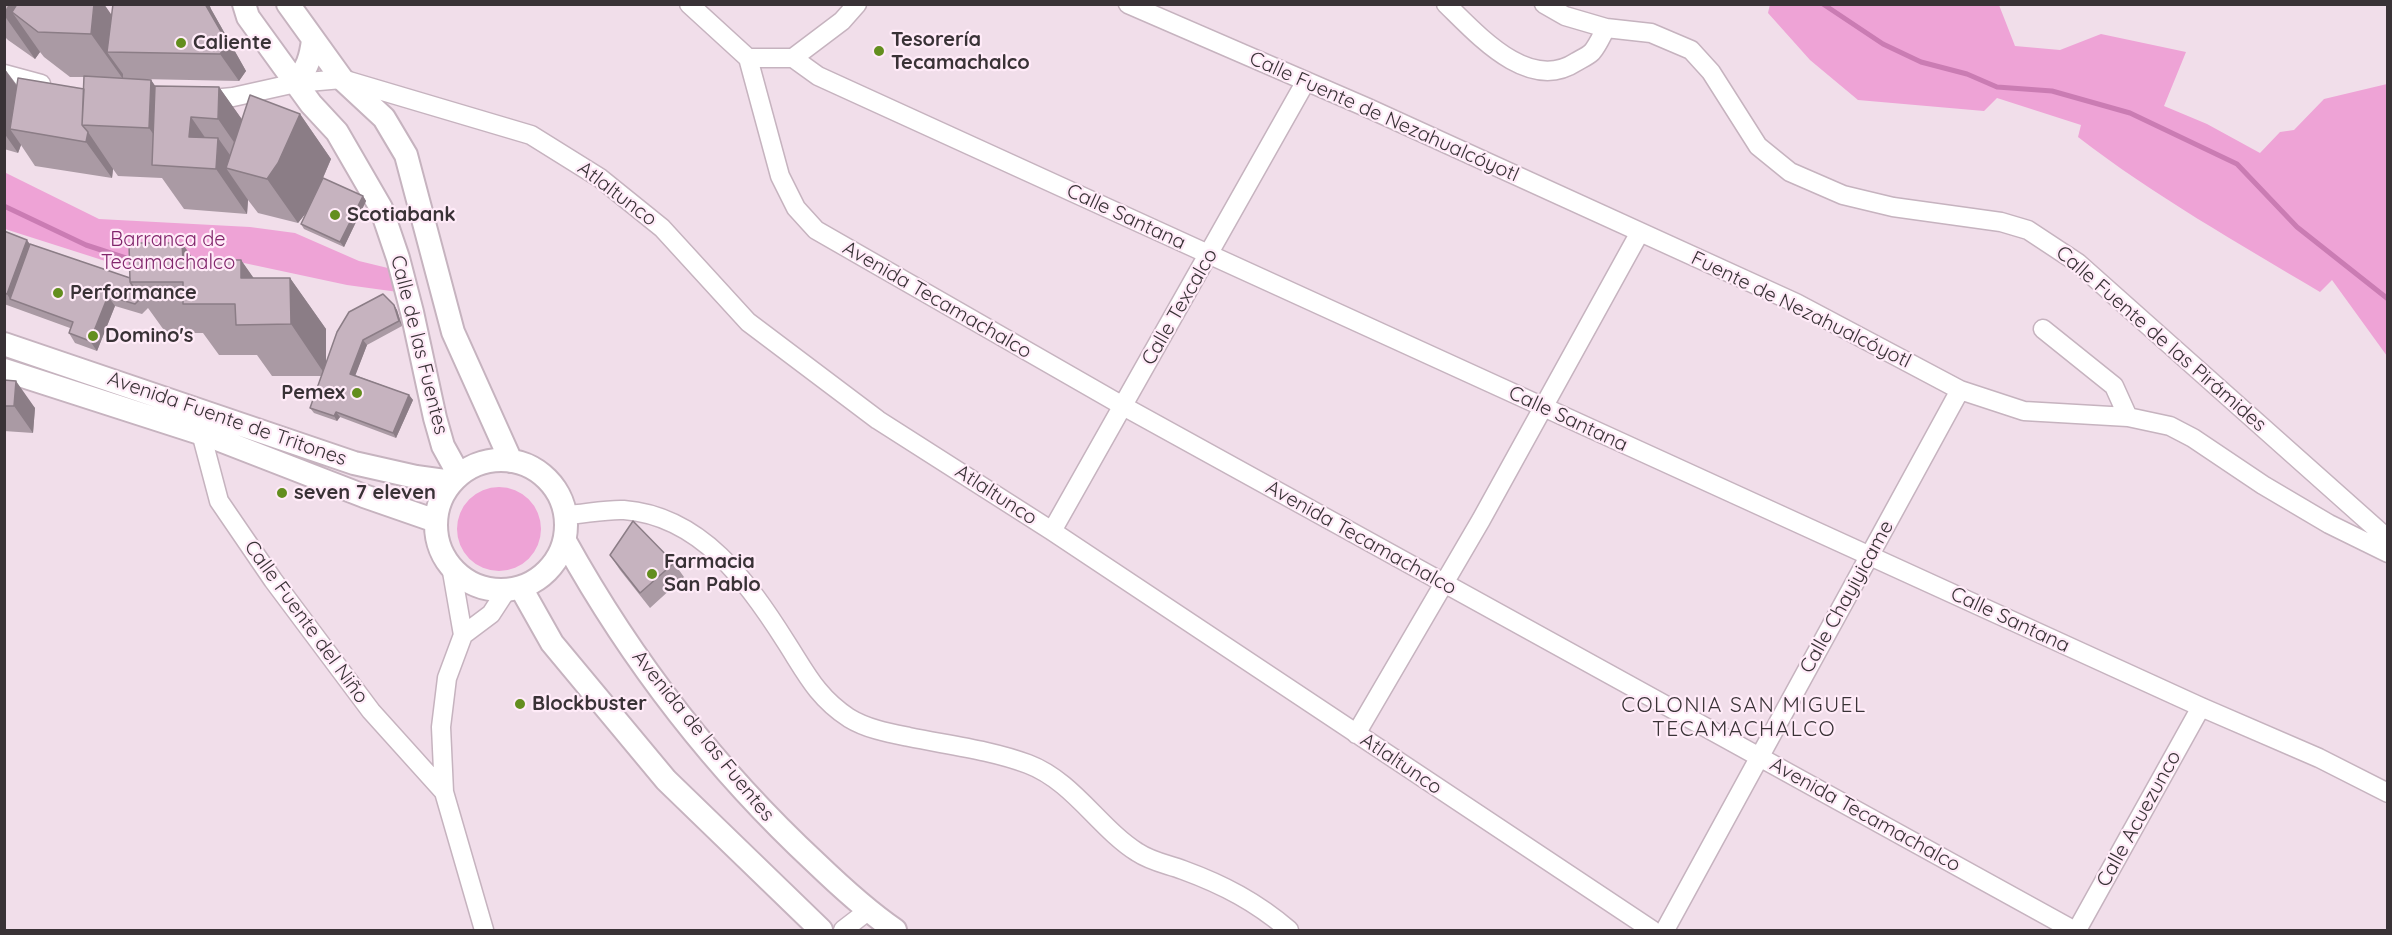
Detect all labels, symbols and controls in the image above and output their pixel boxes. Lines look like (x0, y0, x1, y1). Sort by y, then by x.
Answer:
place label: Tesorería Tecamachalco (891, 28, 1030, 75)
place label: Caliente (193, 31, 272, 55)
marker: Caliente (174, 36, 188, 50)
marker: Tesorería Tecamachalco (872, 44, 886, 58)
street label: Calle Fuente de Nezahualcóyotl (1246, 47, 1522, 187)
street label: Atlaltunco (573, 156, 661, 232)
street label: Calle Santana (1063, 179, 1189, 255)
place label: Scotiabank (347, 203, 456, 227)
marker: Scotiabank (328, 208, 342, 222)
park label: Barranca de Tecamachalco (101, 228, 235, 275)
street label: Avenida Tecamachalco (838, 236, 1036, 364)
street label: Calle Fuente de las Pirámides (2051, 241, 2271, 437)
street label: Calle Texcalco (1137, 244, 1223, 370)
street label: Fuente de Nezahualcóyotl (1687, 246, 1915, 374)
street label: Calle de las Fuentes (385, 253, 453, 437)
place label: Performance (70, 281, 197, 305)
marker: Performance (51, 286, 65, 300)
place label: Domino's (105, 324, 193, 348)
marker: Domino's (86, 329, 100, 343)
street label: Avenida Fuente de Tritones (104, 367, 350, 471)
place label: Pemex (281, 381, 345, 405)
street label: Calle Santana (1505, 381, 1631, 457)
marker: Pemex (350, 386, 364, 400)
street label: Atlaltunco (950, 460, 1042, 530)
street label: Avenida Tecamachalco (1262, 476, 1460, 600)
place label: seven 7 eleven (294, 481, 436, 505)
marker: seven 7 eleven (275, 486, 289, 500)
street label: Calle Chayiyicame (1795, 516, 1899, 678)
street label: Calle Fuente del Niño (239, 536, 373, 708)
place label: Farmacia San Pablo (664, 550, 761, 597)
marker: Farmacia San Pablo (645, 567, 659, 581)
street label: Calle Santana (1947, 582, 2073, 658)
street label: Avenida de las Fuentes (627, 646, 779, 826)
place label: Blockbuster (532, 692, 647, 716)
district label: COLONIA SAN MIGUEL TECAMACHALCO (1621, 693, 1867, 743)
marker: Blockbuster (513, 697, 527, 711)
street label: Atlaltunco (1356, 728, 1446, 800)
street label: Calle Acuezunco (2092, 747, 2186, 891)
street label: Avenida Tecamachalco (1766, 753, 1964, 877)

